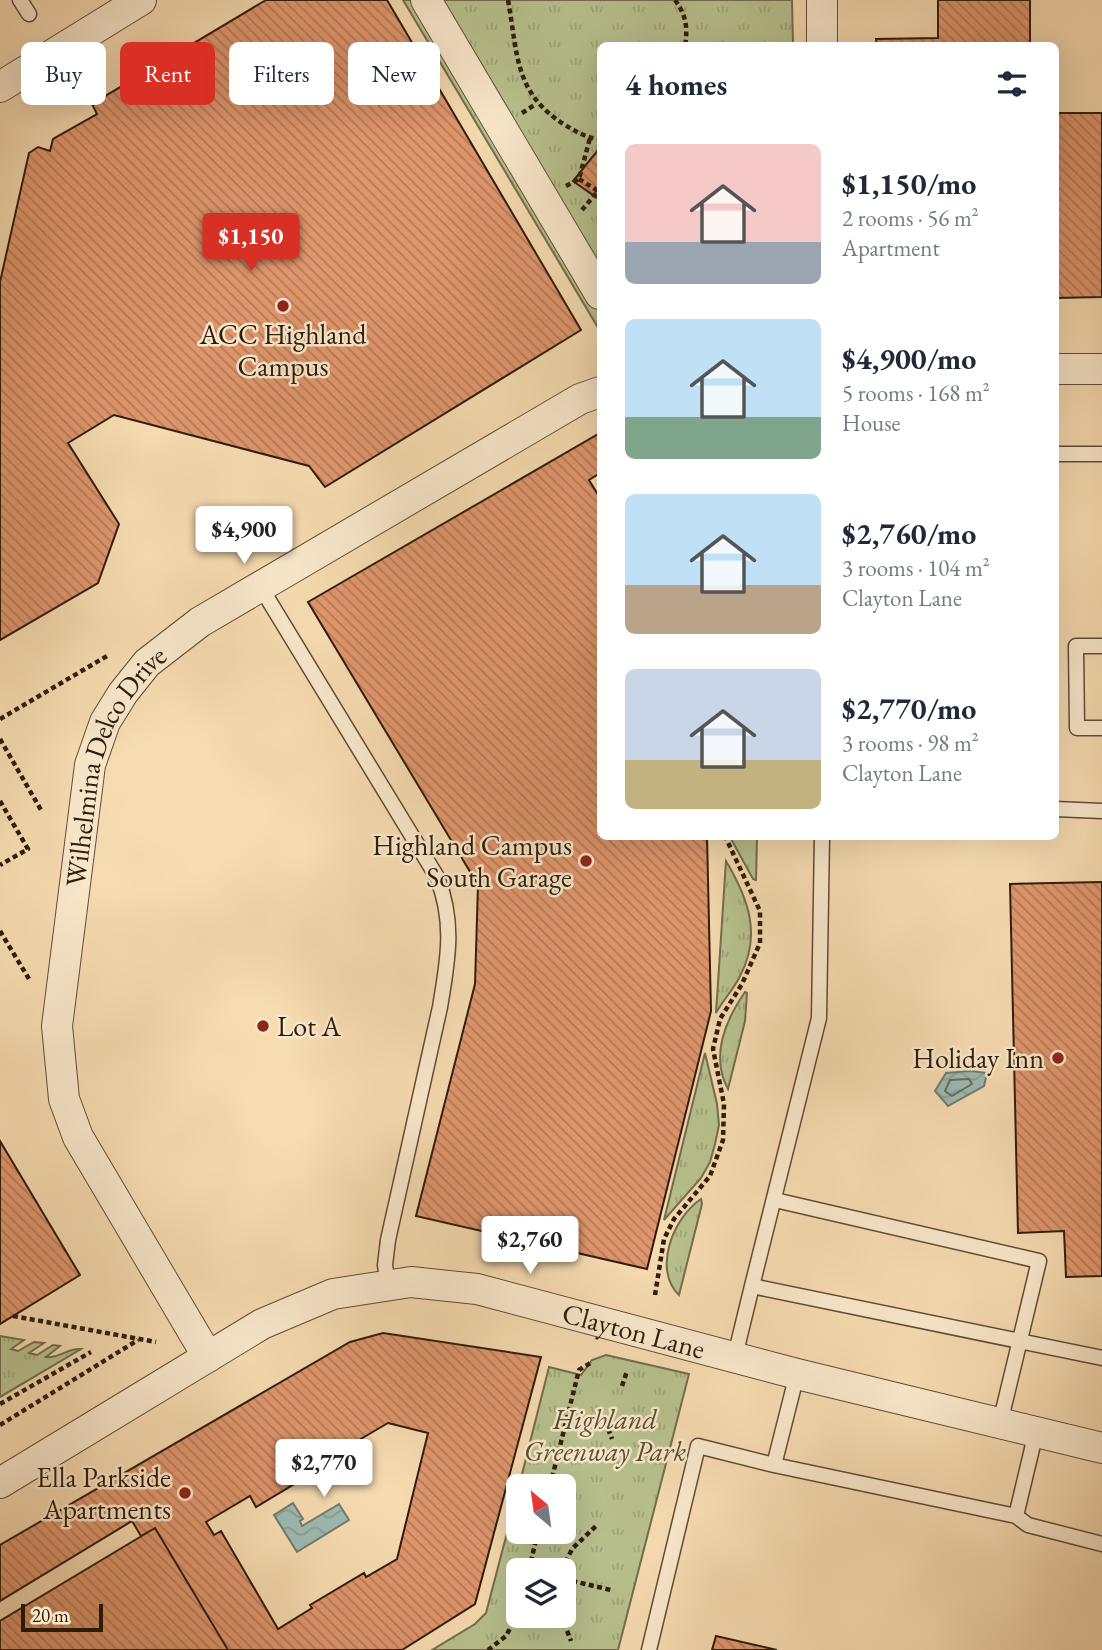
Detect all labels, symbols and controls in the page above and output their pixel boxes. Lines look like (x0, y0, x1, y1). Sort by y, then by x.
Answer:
chip: Buy (21, 42, 106, 105)
chip: Rent (120, 42, 215, 105)
chip: Filters (229, 42, 334, 105)
chip: New (348, 42, 440, 105)
text: 4 homes (625, 65, 727, 104)
icon: filters (993, 65, 1031, 103)
text: $1,150/mo (842, 164, 976, 203)
icon: home (681, 172, 765, 256)
text: 2 rooms · 56 m² (842, 203, 979, 233)
pin: $1,150 (194, 214, 308, 273)
text: $1,150 (219, 221, 283, 251)
text: Apartment (842, 233, 940, 263)
marker: ACC Highland Campus (275, 298, 291, 314)
place label: ACC Highland Campus (199, 316, 367, 384)
text: $4,900/mo (842, 339, 976, 378)
icon: home (681, 347, 765, 431)
text: 5 rooms · 168 m² (842, 378, 990, 408)
text: House (842, 408, 901, 438)
pin: $4,900 (187, 506, 301, 566)
text: $4,900 (212, 514, 276, 544)
text: $2,760/mo (842, 514, 976, 553)
icon: home (681, 522, 765, 606)
text: 3 rooms · 104 m² (842, 553, 990, 583)
text: Clayton Lane (842, 583, 962, 613)
street label: Wilhelmina Delco Drive (57, 637, 173, 889)
text: $2,770/mo (842, 689, 976, 728)
icon: home (681, 697, 765, 781)
text: 3 rooms · 98 m² (842, 728, 979, 758)
text: Clayton Lane (842, 758, 962, 788)
place label: Highland Campus South Garage (372, 827, 572, 895)
marker: Highland Campus South Garage (578, 853, 594, 869)
place label: Lot A (277, 1008, 342, 1044)
marker: Lot A (255, 1018, 271, 1034)
place label: Holiday Inn (912, 1040, 1044, 1076)
marker: Holiday Inn (1050, 1050, 1066, 1066)
pin: $2,760 (473, 1216, 587, 1276)
text: $2,760 (498, 1224, 562, 1254)
street label: Clayton Lane (558, 1294, 709, 1367)
park label: Highland Greenway Park (524, 1401, 686, 1469)
pin: $2,770 (267, 1440, 381, 1499)
text: $2,770 (292, 1447, 356, 1477)
place label: Ella Parkside Apartments (36, 1459, 171, 1527)
north arrow (506, 1474, 576, 1544)
map controls (506, 1474, 576, 1628)
marker: Ella Parkside Apartments (177, 1485, 193, 1501)
button: layers (506, 1558, 576, 1628)
scale bar (21, 1601, 103, 1633)
text: 20 m (32, 1603, 69, 1628)

